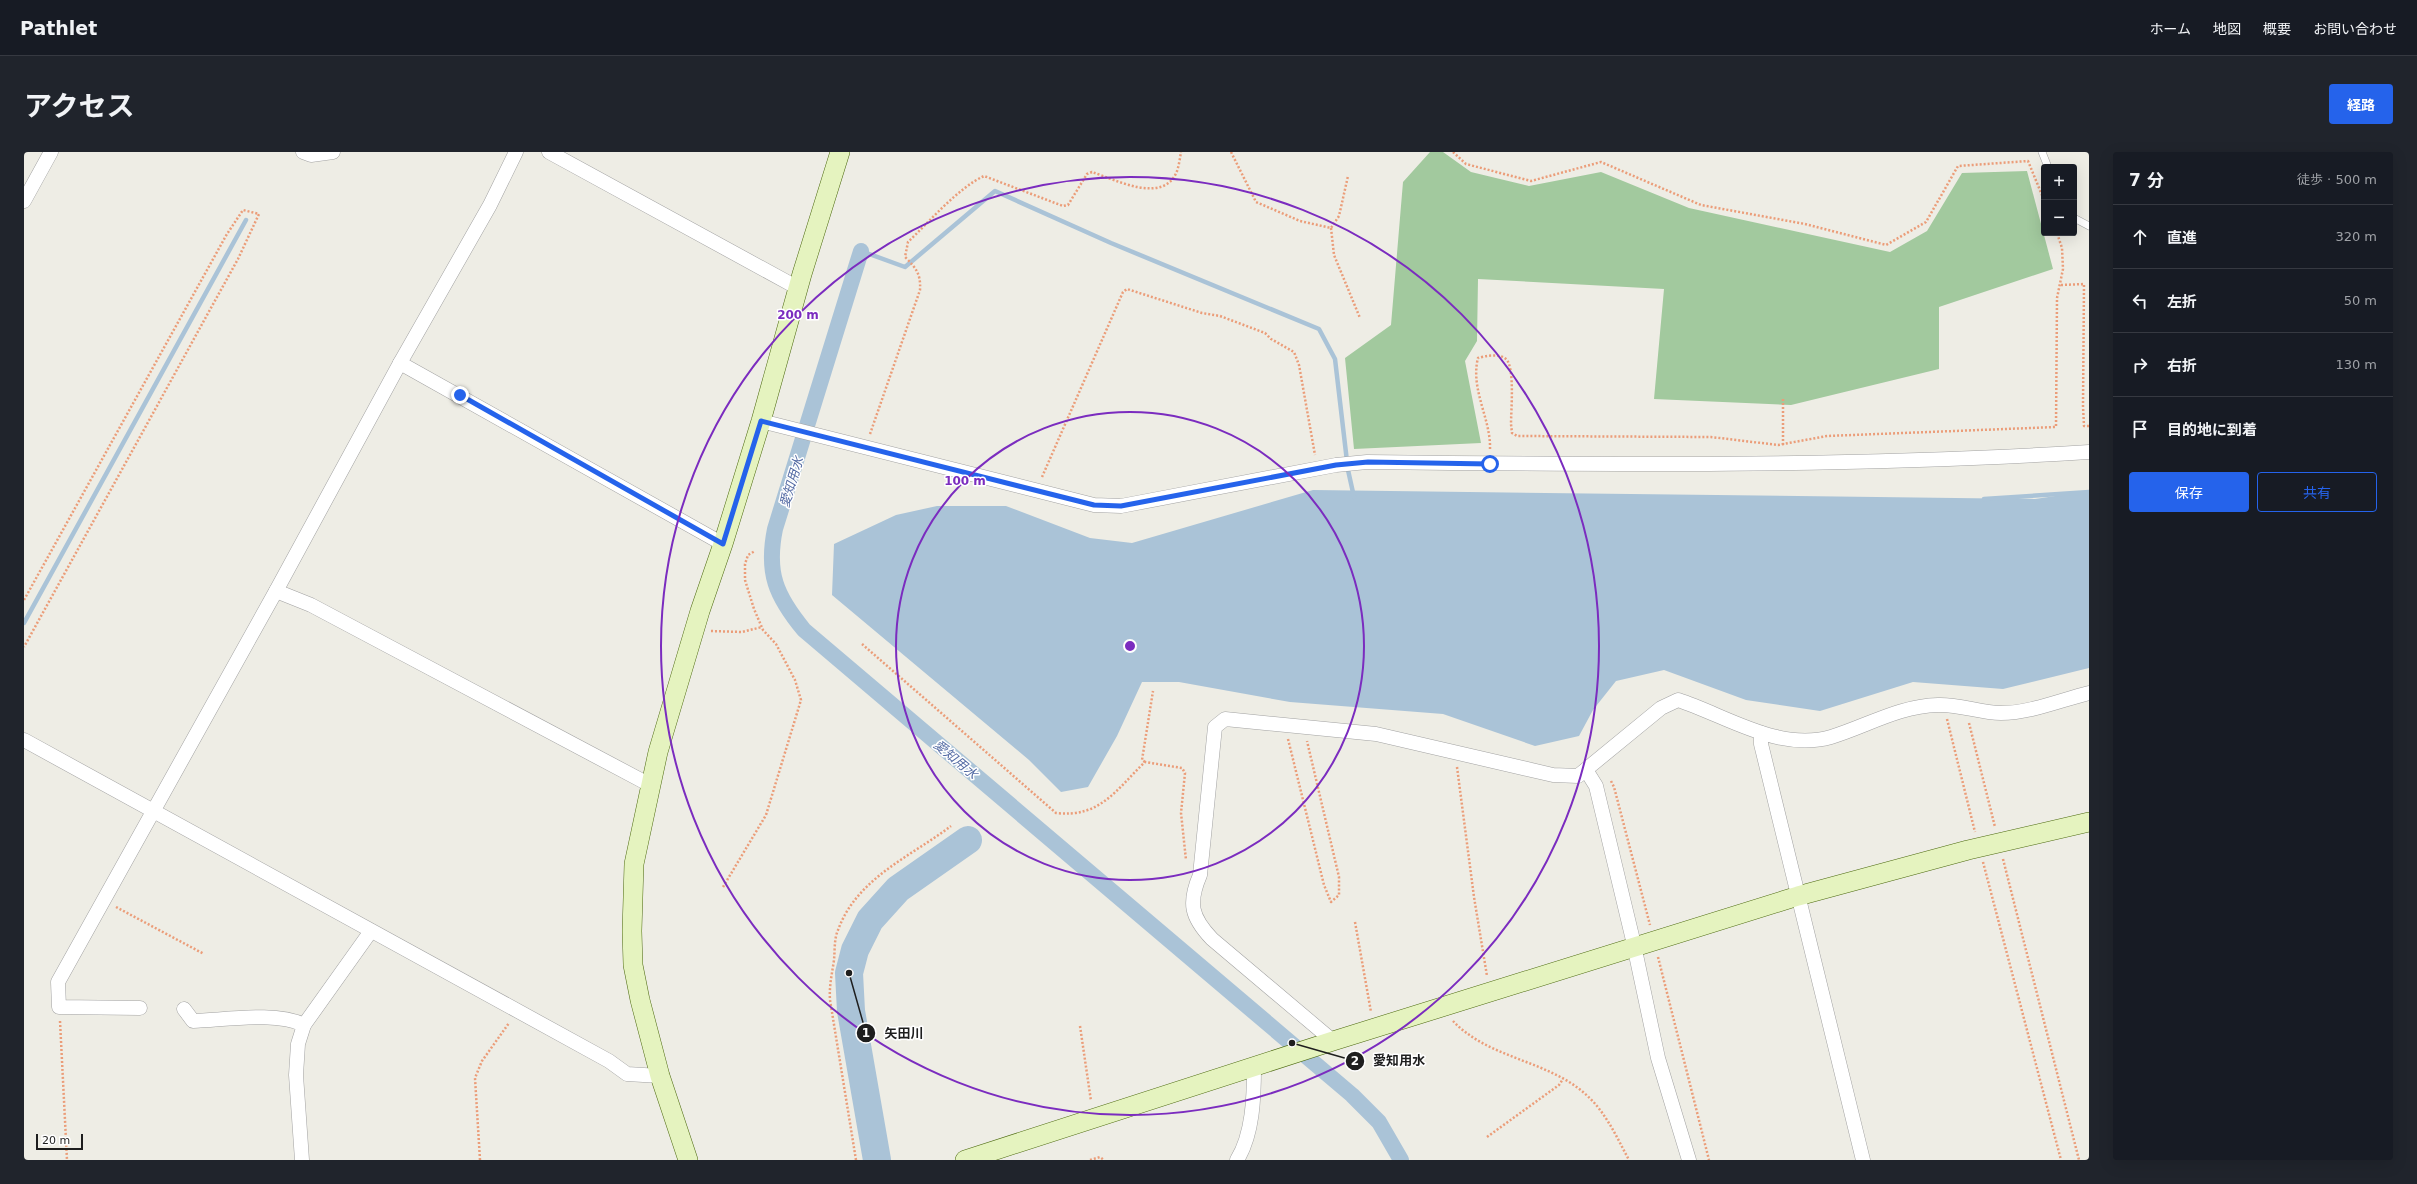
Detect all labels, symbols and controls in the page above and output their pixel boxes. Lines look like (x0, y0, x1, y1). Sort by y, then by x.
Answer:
text: Pathlet (20, 17, 97, 39)
text: ホーム (2149, 21, 2191, 37)
text: 地図 (2213, 21, 2241, 37)
text: 概要 (2263, 21, 2291, 37)
text: お問い合わせ (2313, 21, 2397, 37)
button: 経路 (2329, 84, 2393, 124)
text: アクセス (24, 90, 135, 123)
map controls (2041, 164, 2077, 236)
button: + (2041, 164, 2077, 200)
text: 7 分 (2129, 170, 2164, 190)
text: 徒歩 · 500 m (2297, 172, 2377, 187)
button: − (2041, 200, 2077, 236)
icon: ahead (2129, 226, 2151, 248)
text: 直進 (2167, 229, 2197, 247)
text: 320 m (2335, 229, 2377, 244)
icon: left (2129, 290, 2151, 312)
text: 左折 (2167, 293, 2197, 311)
text: 50 m (2344, 293, 2377, 308)
text: 200 m (777, 308, 819, 322)
icon: right (2129, 354, 2151, 376)
text: 右折 (2167, 357, 2197, 375)
text: 130 m (2335, 357, 2377, 372)
route end (451, 386, 469, 404)
icon: arrive (2129, 418, 2151, 440)
text: 目的地に到着 (2167, 421, 2257, 439)
water label: 愛知用水 (777, 453, 807, 509)
route start (1481, 455, 1499, 473)
button: 保存 (2129, 472, 2249, 512)
button: 共有 (2257, 472, 2377, 512)
text: 100 m (944, 474, 986, 488)
centre of rings (1123, 639, 1137, 653)
water label: 愛知用水 (931, 737, 982, 783)
callout: 矢田川 (856, 1021, 931, 1046)
text: 1 (862, 1026, 870, 1040)
text: 矢田川 (884, 1026, 924, 1041)
callout: 愛知用水 (1345, 1048, 1433, 1073)
text: 愛知用水 (1373, 1053, 1425, 1068)
text: 2 (1351, 1054, 1359, 1068)
scale bar (36, 1132, 83, 1151)
text: 20 m (42, 1134, 70, 1147)

